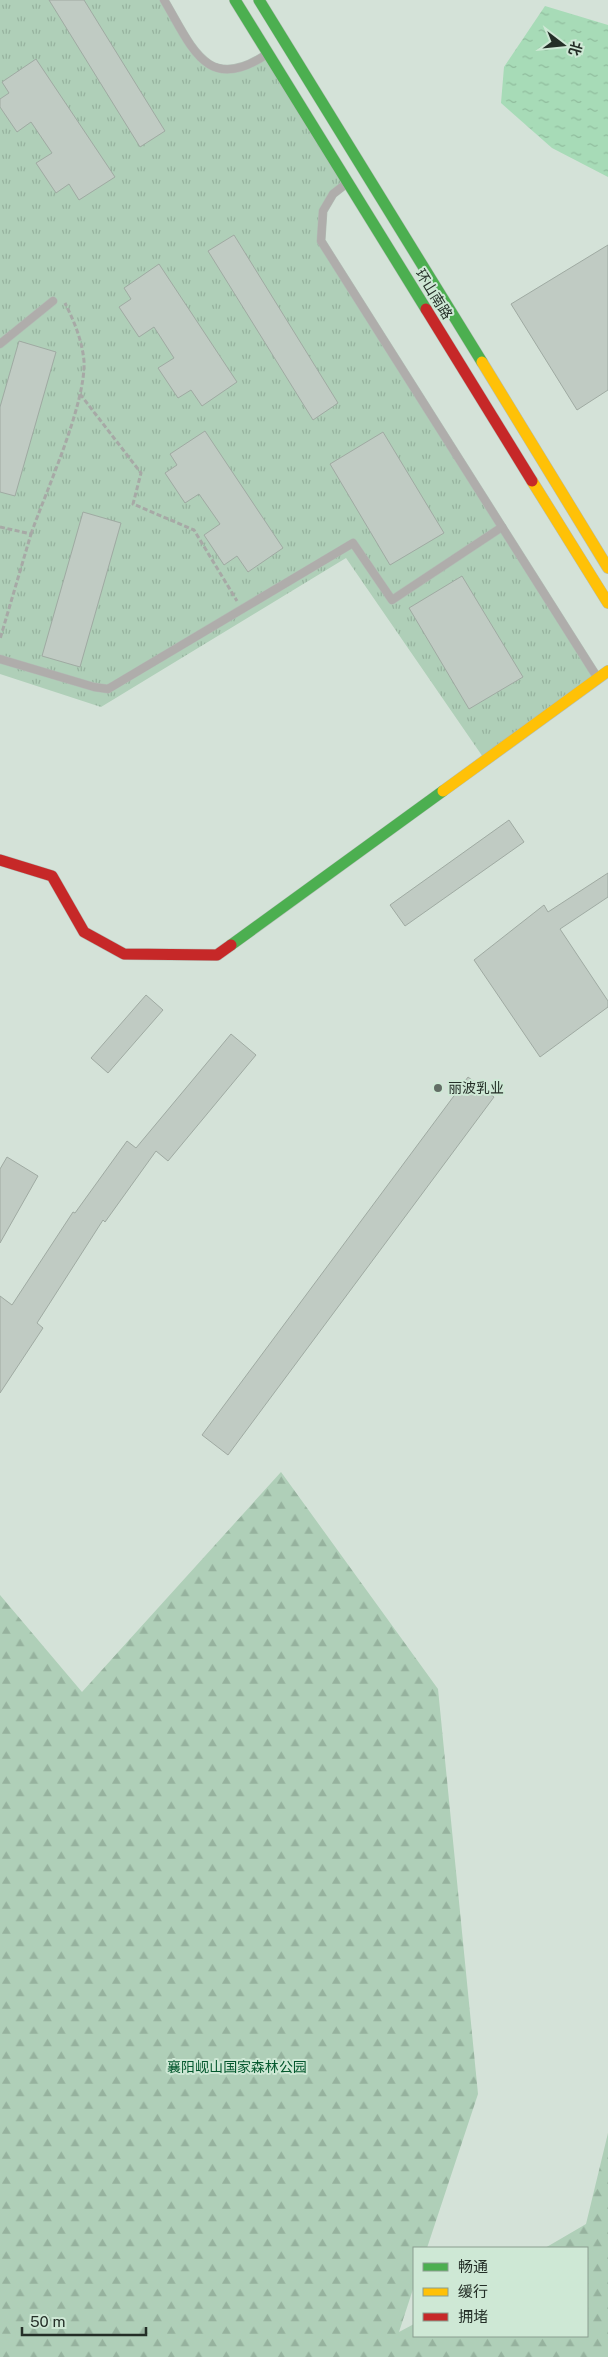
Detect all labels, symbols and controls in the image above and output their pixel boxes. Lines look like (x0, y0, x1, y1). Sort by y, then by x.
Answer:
north arrow (538, 20, 588, 70)
text: 北 (566, 40, 585, 58)
street label: 环山南路 (412, 266, 456, 322)
place label: 丽波乳业 (448, 1080, 504, 1096)
marker: 丽波乳业 (432, 1082, 444, 1094)
park label: 襄阳岘山国家森林公园 (167, 2059, 307, 2075)
legend (413, 2247, 588, 2337)
text: 畅通 (458, 2258, 488, 2275)
text: 缓行 (458, 2283, 488, 2300)
scale bar (22, 2304, 146, 2336)
text: 拥堵 (458, 2308, 488, 2325)
text: 50 m (30, 2313, 65, 2330)

